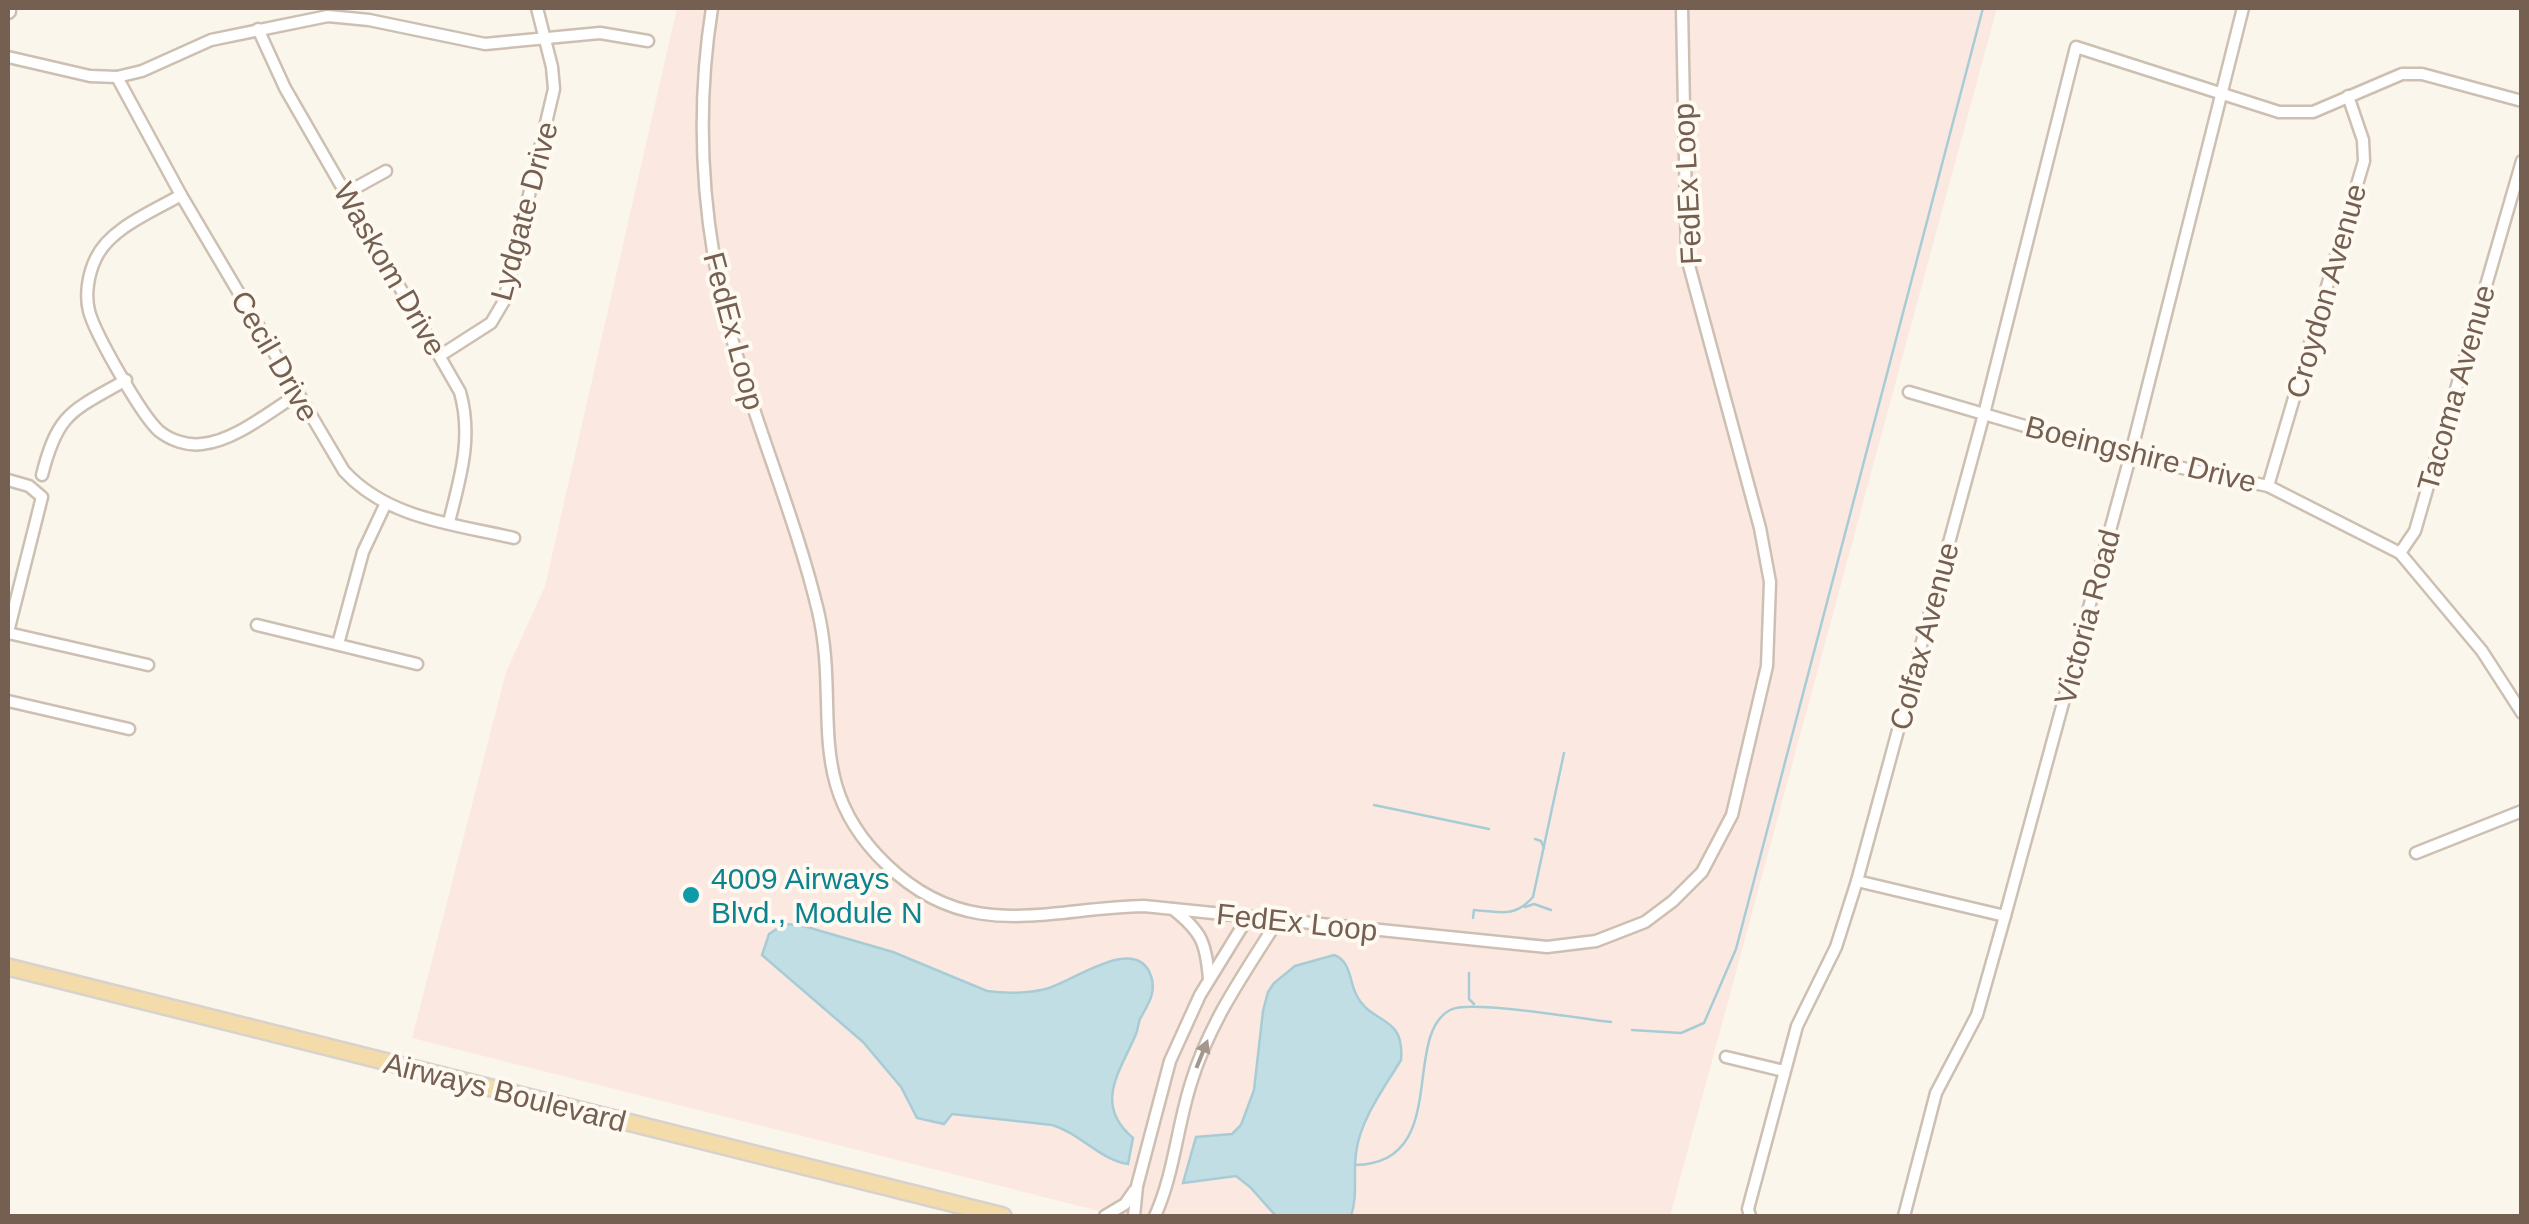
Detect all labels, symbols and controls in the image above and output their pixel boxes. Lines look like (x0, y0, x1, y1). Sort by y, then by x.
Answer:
street label: FedEx Loop (1666, 102, 1708, 266)
street label: Lydgate Drive (484, 118, 564, 304)
street label: Waskom Drive (327, 177, 453, 361)
street label: Croydon Avenue (2280, 180, 2372, 402)
street label: FedEx Loop (697, 249, 771, 413)
street label: Tacoma Avenue (2411, 281, 2501, 495)
street label: Cecil Drive (224, 285, 326, 427)
street label: Boeingshire Drive (2022, 409, 2260, 499)
street label: Victoria Road (2048, 526, 2126, 708)
street label: Colfax Avenue (1883, 539, 1965, 733)
place label: 4009 Airways Blvd., Module N (711, 862, 923, 929)
marker: 4009 Airways Blvd., Module N (680, 884, 702, 906)
street label: FedEx Loop (1215, 897, 1379, 947)
one-way arrow (1195, 1038, 1211, 1068)
street label: Airways Boulevard (380, 1046, 630, 1138)

